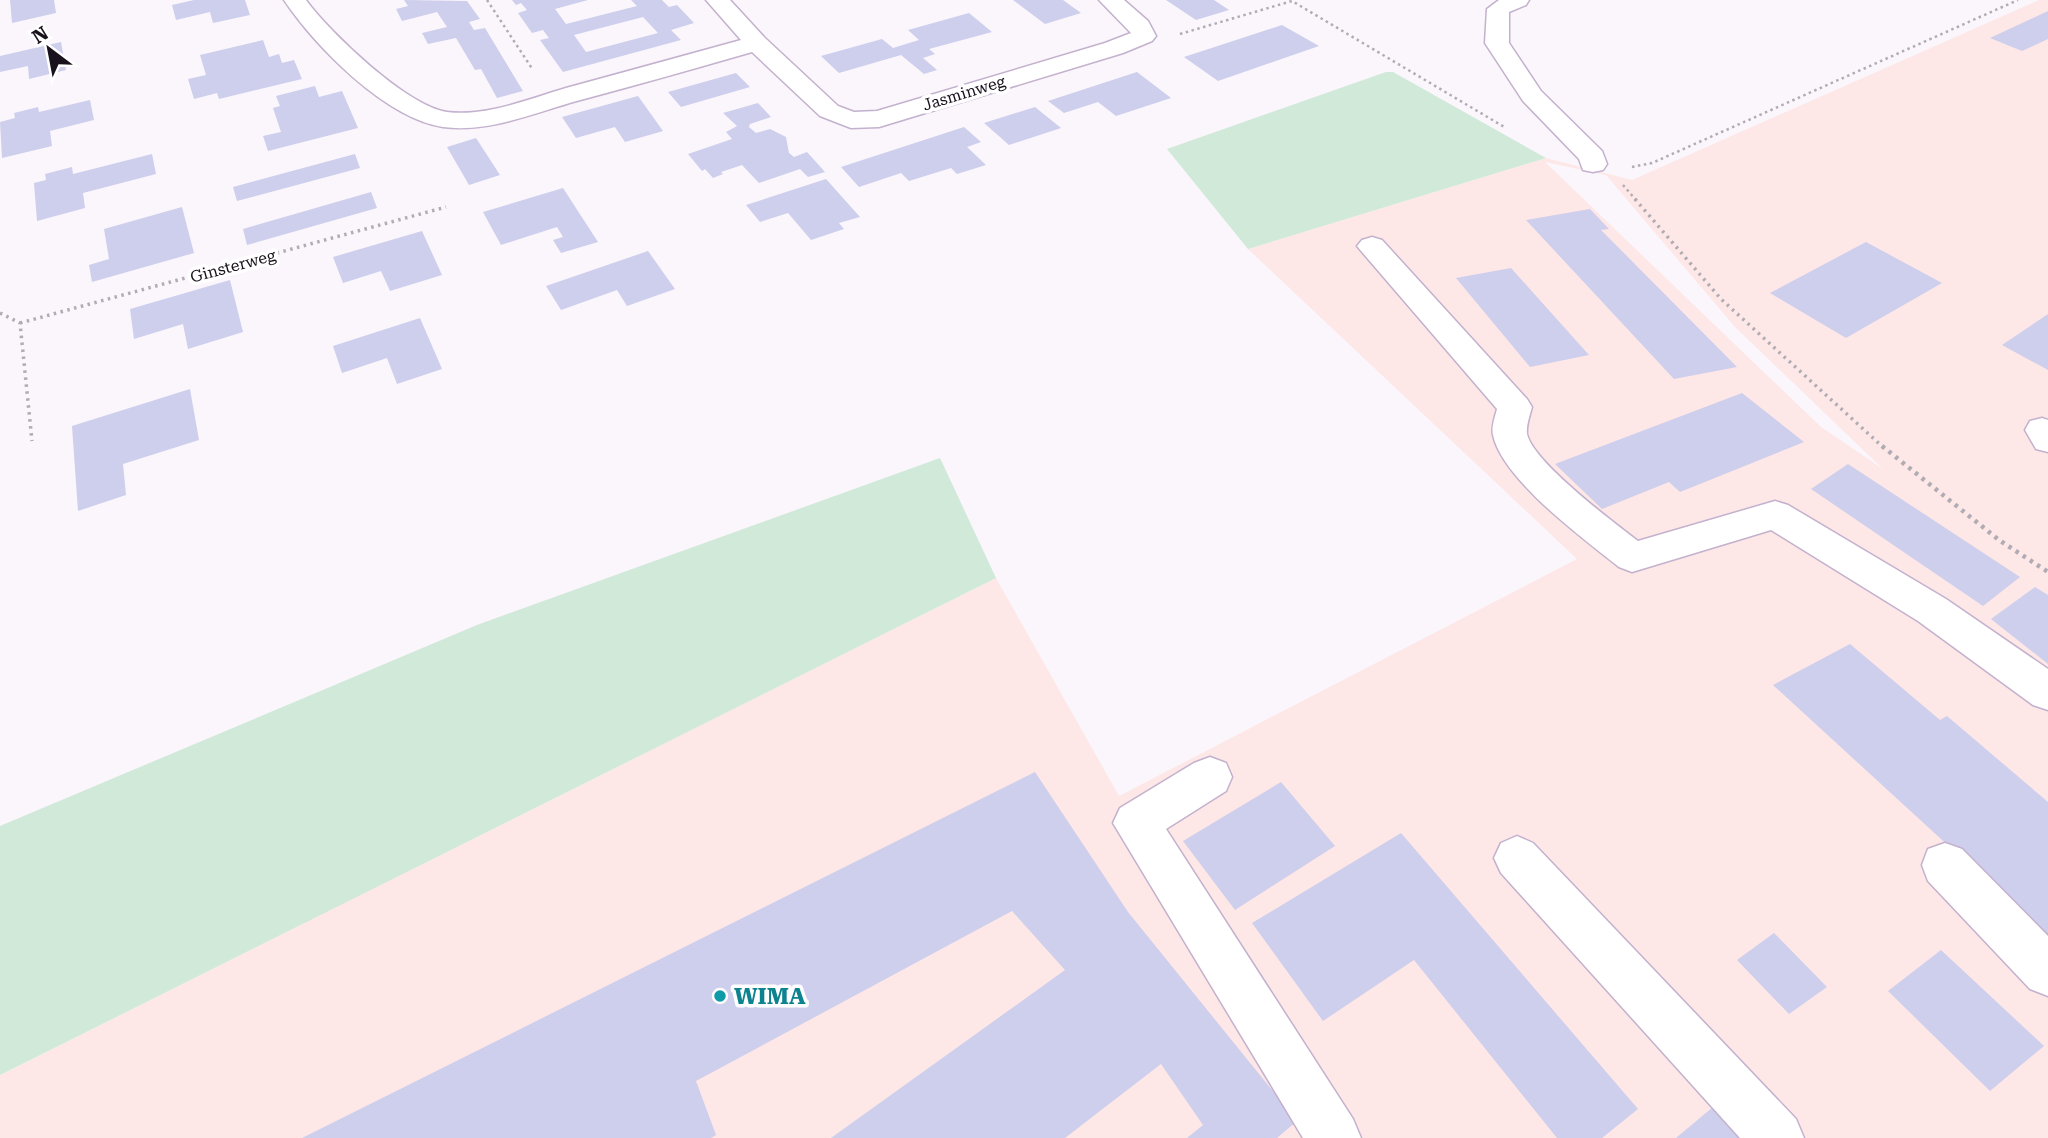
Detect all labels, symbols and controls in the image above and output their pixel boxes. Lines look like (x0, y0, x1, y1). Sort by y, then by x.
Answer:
north arrow (14, 14, 84, 84)
text: N (28, 21, 53, 49)
street label: Jasminweg (920, 71, 1009, 115)
street label: Ginsterweg (188, 245, 279, 287)
place label: WIMA (734, 983, 806, 1010)
marker: WIMA (712, 988, 728, 1004)

